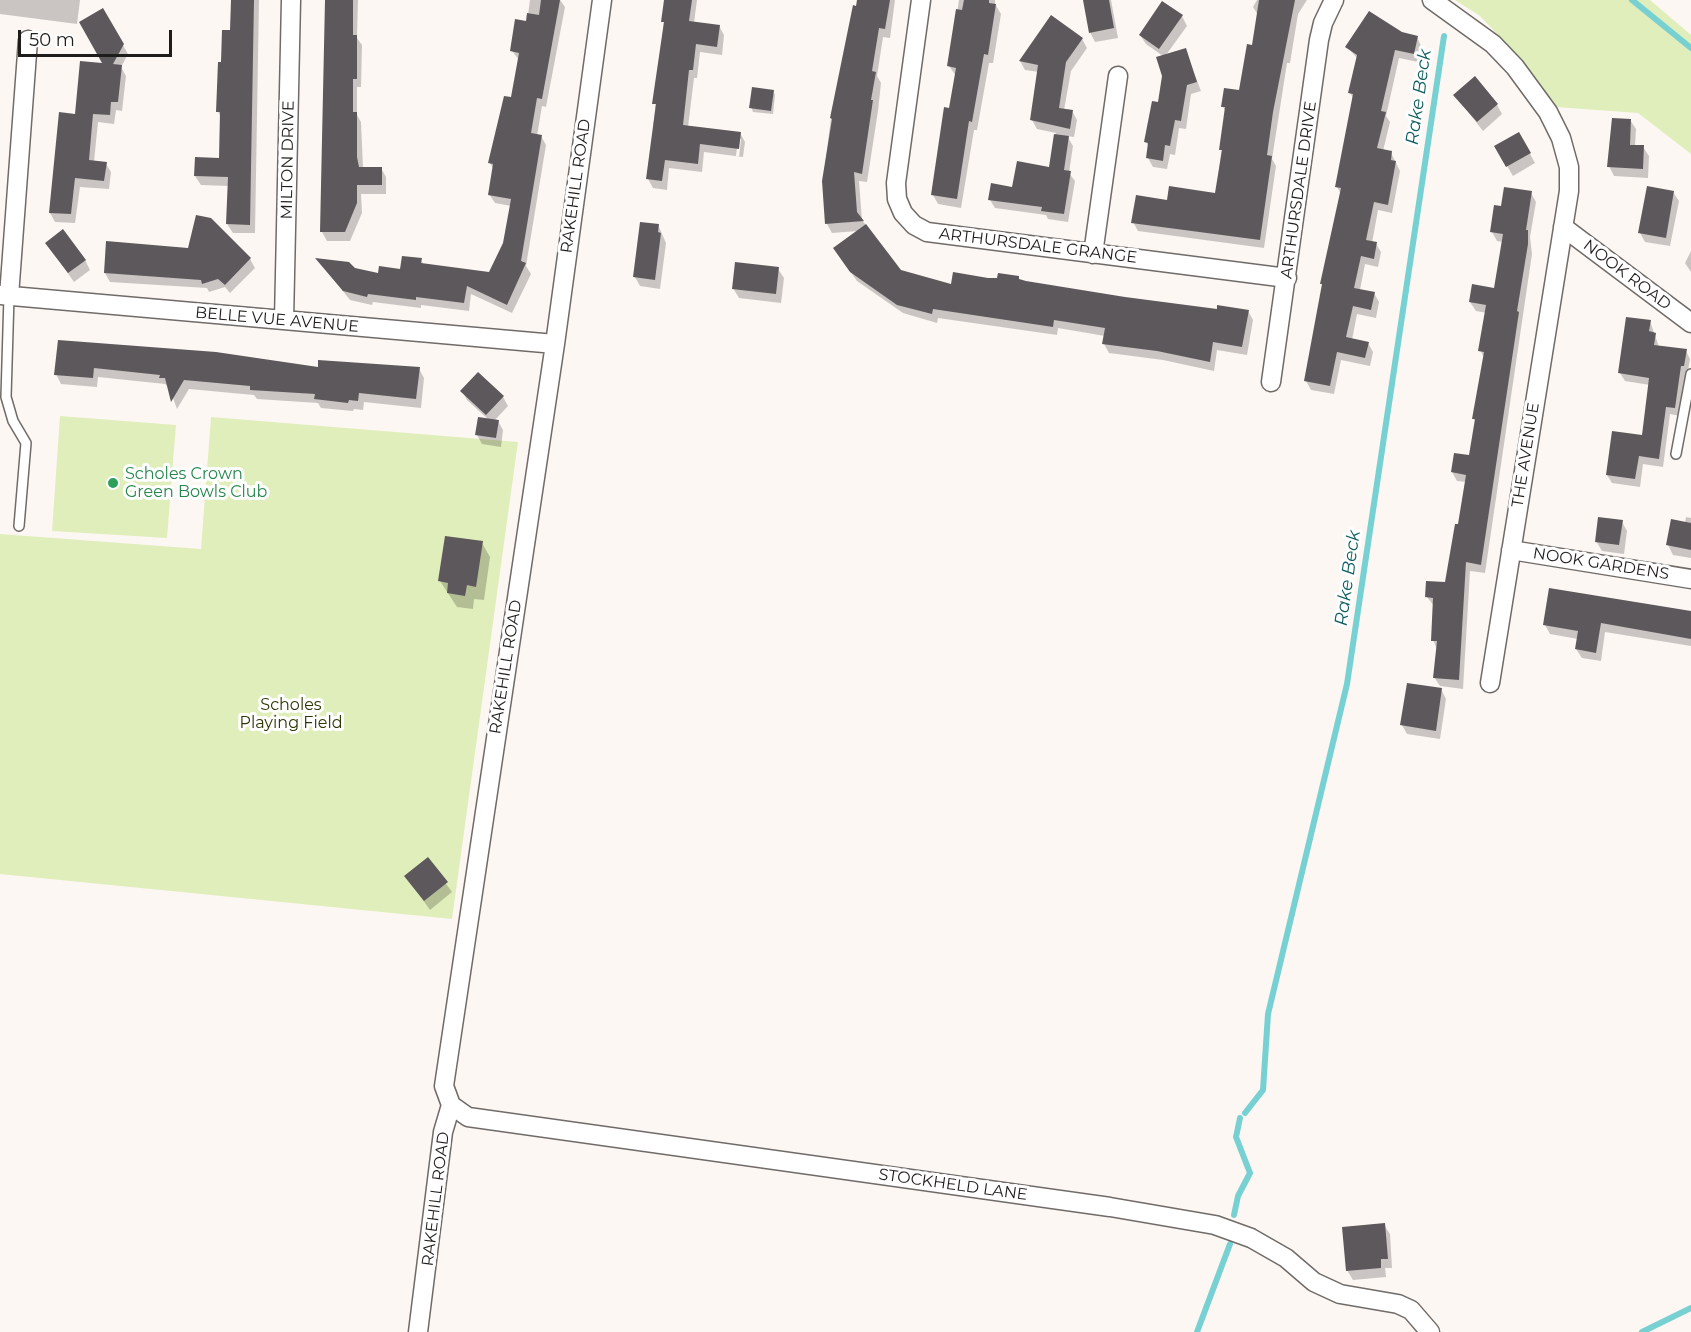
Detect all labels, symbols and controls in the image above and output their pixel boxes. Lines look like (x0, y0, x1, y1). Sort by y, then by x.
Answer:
scale bar (21, 18, 176, 56)
text: 50 m (29, 29, 75, 51)
water label: Rake Beck (1402, 48, 1436, 146)
street label: MILTON DRIVE (277, 100, 299, 220)
street label: ARTHURSDALE DRIVE (1277, 100, 1321, 280)
street label: RAKEHILL ROAD (557, 118, 595, 254)
street label: ARTHURSDALE GRANGE (938, 224, 1138, 268)
street label: NOOK ROAD (1579, 236, 1675, 314)
street label: BELLE VUE AVENUE (194, 303, 360, 337)
street label: THE AVENUE (1508, 401, 1544, 509)
place label: Scholes Crown Green Bowls Club (125, 464, 267, 502)
marker: Scholes Crown Green Bowls Club (106, 476, 120, 490)
water label: Rake Beck (1331, 529, 1365, 627)
street label: NOOK GARDENS (1532, 544, 1670, 584)
street label: RAKEHILL ROAD (486, 599, 526, 735)
park label: Scholes Playing Field (239, 695, 343, 733)
street label: RAKEHILL ROAD (418, 1131, 454, 1267)
street label: STOCKHELD LANE (877, 1165, 1029, 1205)

